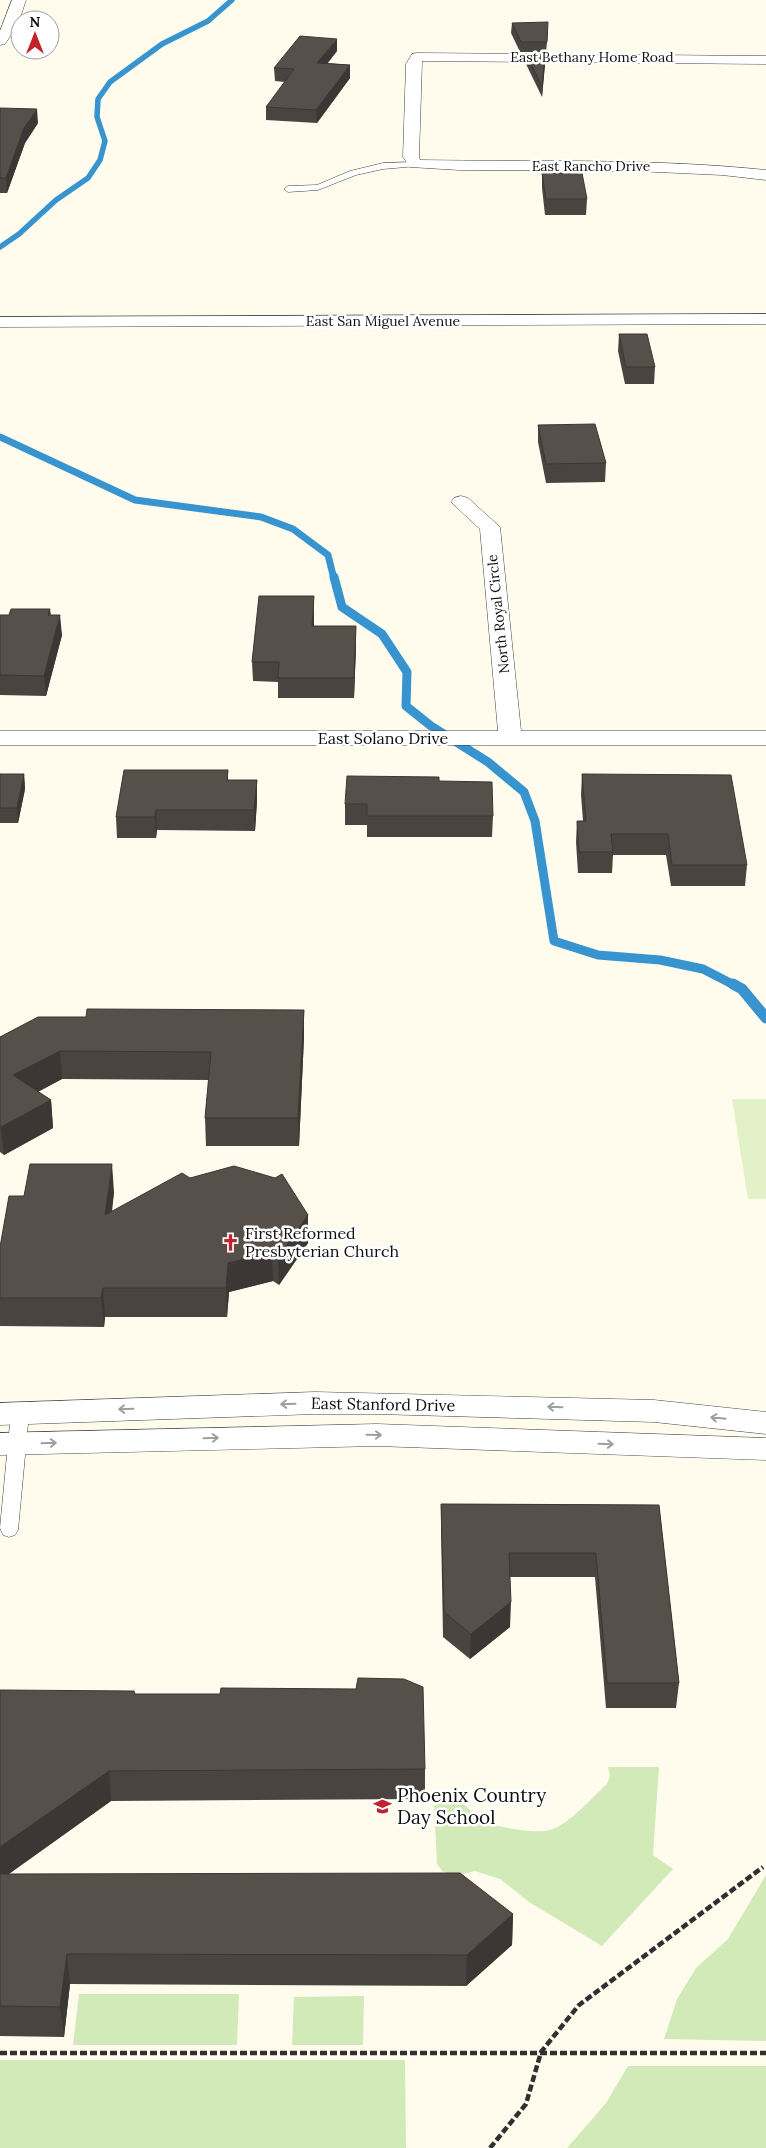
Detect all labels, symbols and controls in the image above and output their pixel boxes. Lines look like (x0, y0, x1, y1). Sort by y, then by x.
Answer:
north arrow (10, 10, 60, 60)
text: N (30, 13, 41, 31)
street label: East Bethany Home Road (510, 48, 674, 66)
street label: East Rancho Drive (532, 157, 651, 175)
street label: East San Miguel Avenue (306, 312, 461, 330)
street label: North Royal Circle (483, 553, 513, 675)
street label: East Solano Drive (318, 728, 449, 748)
place label: First Reformed Presbyterian Church (245, 1223, 399, 1261)
church icon: First Reformed Presbyterian Church (221, 1232, 241, 1252)
street label: East Stanford Drive (311, 1393, 456, 1415)
one-way arrow (280, 1399, 296, 1408)
one-way arrow (548, 1403, 564, 1412)
one-way arrow (118, 1405, 134, 1414)
one-way arrow (710, 1413, 726, 1423)
one-way arrow (365, 1430, 381, 1440)
one-way arrow (203, 1434, 219, 1443)
one-way arrow (40, 1439, 56, 1448)
one-way arrow (598, 1439, 614, 1448)
place label: Phoenix Country Day School (397, 1783, 546, 1829)
school or university icon: Phoenix Country Day School (373, 1796, 393, 1816)

